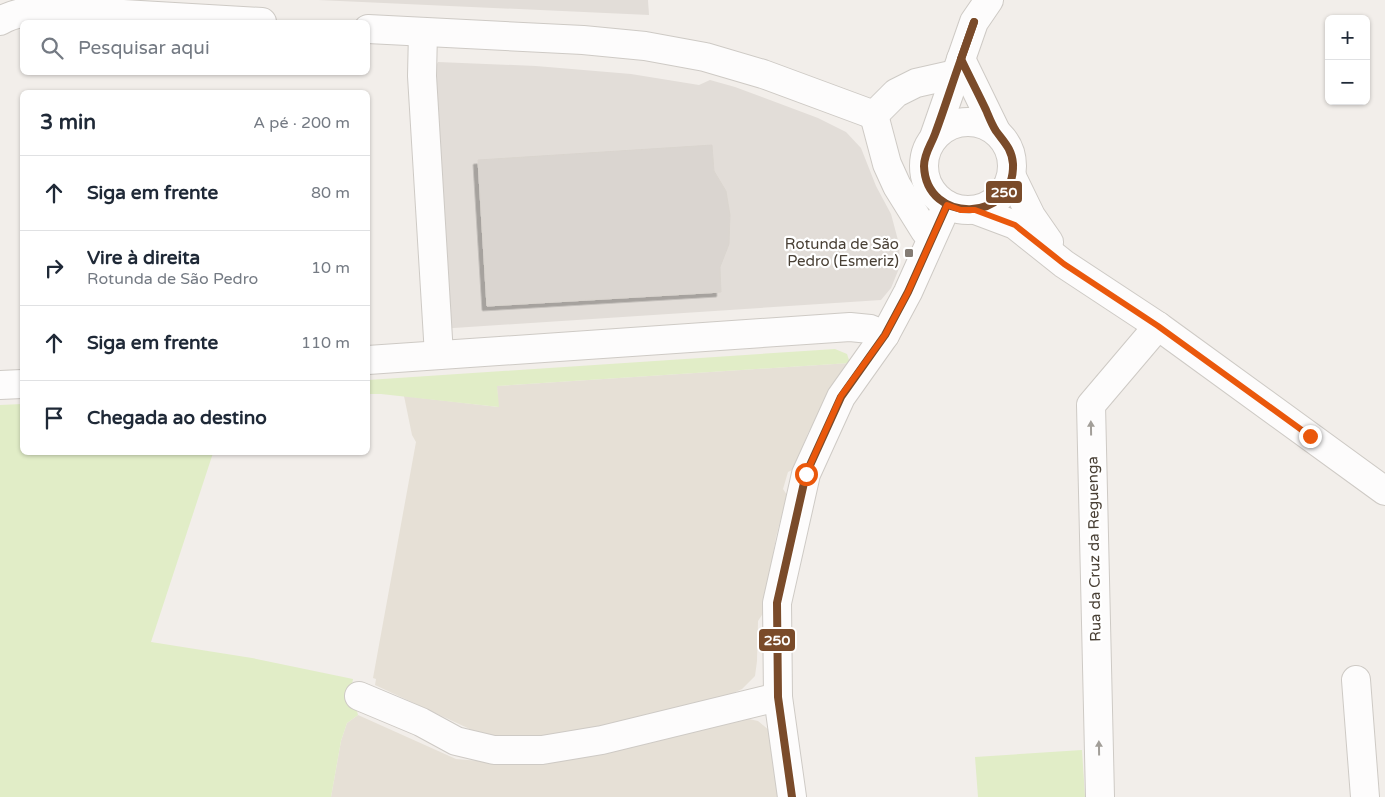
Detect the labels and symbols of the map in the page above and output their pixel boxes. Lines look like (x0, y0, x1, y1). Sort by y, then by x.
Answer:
line badge: 250 (985, 180, 1023, 204)
text: 250 (991, 184, 1017, 201)
place label: Rotunda de São Pedro (Esmeriz) (785, 235, 899, 270)
marker: Rotunda de São Pedro (Esmeriz) (903, 247, 915, 259)
one-way arrow (1087, 420, 1095, 436)
route end (1299, 425, 1322, 448)
street label: Rua da Cruz da Reguenga (1083, 456, 1105, 642)
route start (795, 463, 818, 486)
line badge: 250 (758, 628, 796, 652)
text: 250 (764, 632, 790, 649)
one-way arrow (1094, 740, 1102, 756)

